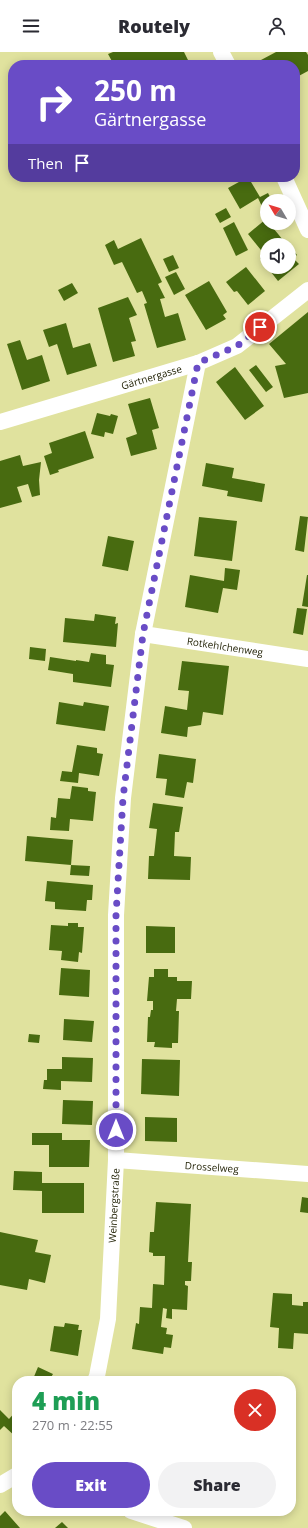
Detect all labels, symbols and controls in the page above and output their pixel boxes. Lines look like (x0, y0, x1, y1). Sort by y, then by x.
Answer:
text: Routely (118, 14, 190, 38)
icon: menu (20, 15, 42, 37)
icon: person (266, 15, 288, 37)
text: 250 m (94, 71, 177, 109)
icon: right (28, 76, 80, 128)
text: Gärtnergasse (94, 107, 206, 131)
icon: arrive (71, 152, 93, 174)
text: Then (28, 153, 63, 173)
north arrow (260, 194, 296, 230)
map controls (260, 194, 296, 274)
button: sound (260, 238, 296, 274)
pin (243, 310, 277, 344)
icon: arrive (249, 316, 271, 338)
street label: Gärtnergasse (119, 361, 184, 393)
street label: Rotkehlchenweg (186, 634, 265, 659)
position arrow (95, 1109, 137, 1151)
street label: Drosselweg (184, 1158, 240, 1176)
street label: Weinbergstraße (105, 1168, 123, 1243)
text: 4 min (32, 1384, 100, 1417)
button: close (234, 1389, 276, 1431)
text: 270 m · 22:55 (32, 1416, 113, 1434)
button: Exit (32, 1462, 150, 1508)
button: Share (158, 1462, 276, 1508)

